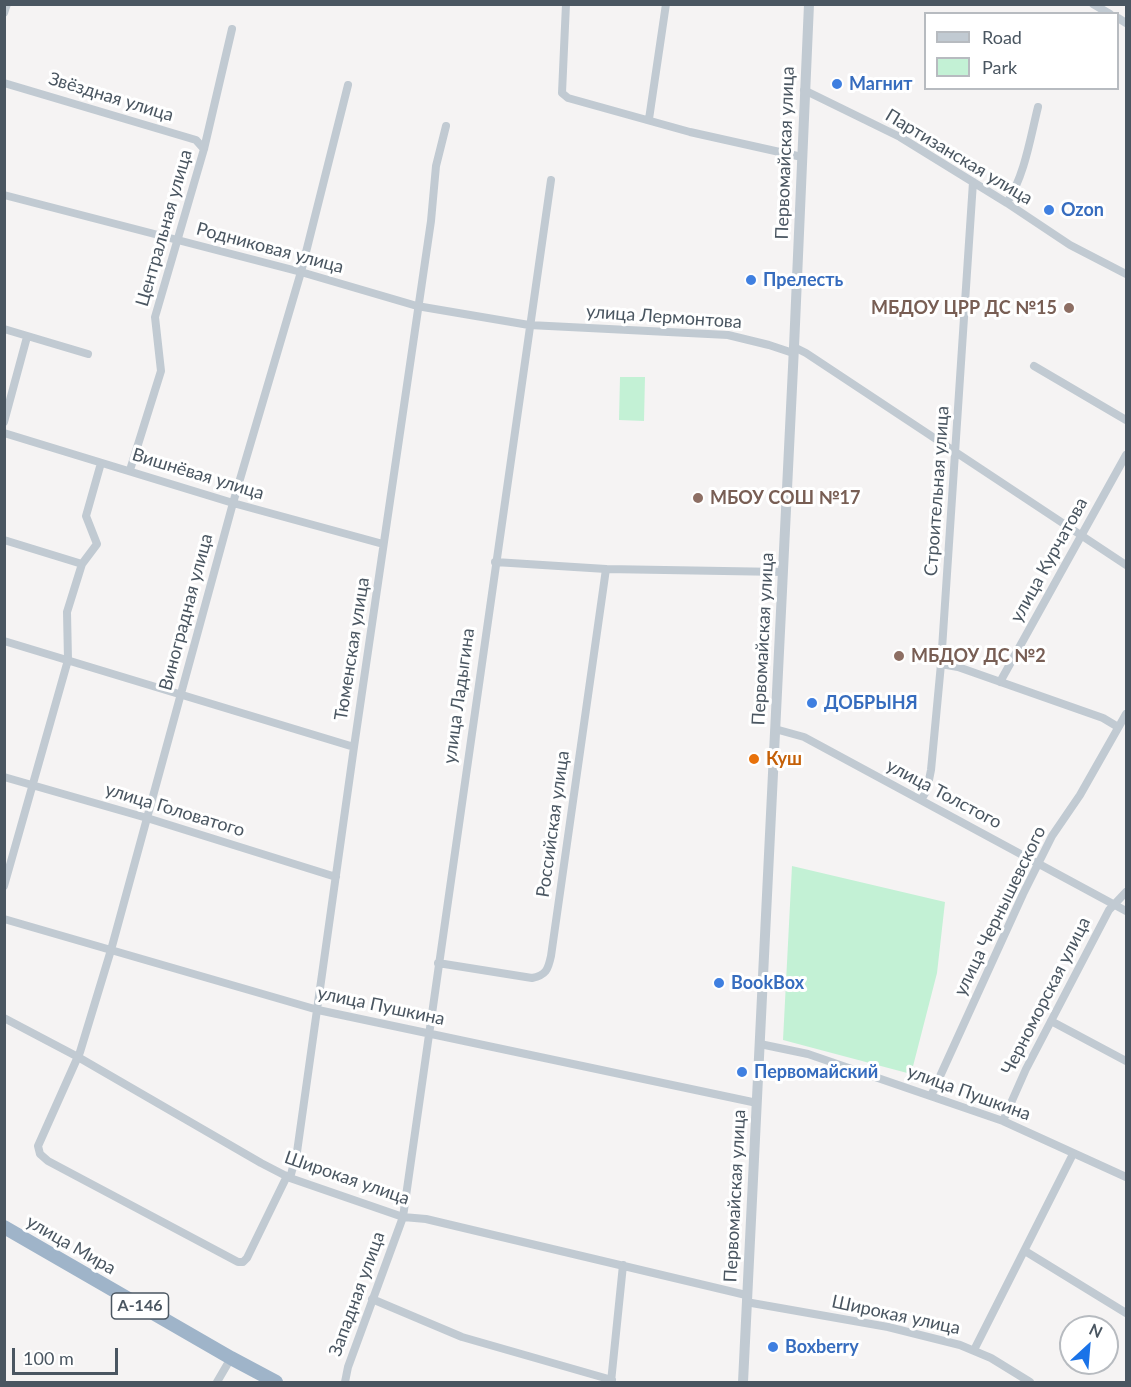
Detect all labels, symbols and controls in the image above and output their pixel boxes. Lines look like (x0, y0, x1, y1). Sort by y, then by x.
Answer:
legend (924, 12, 1119, 90)
text: Road (982, 26, 1022, 48)
text: Park (982, 56, 1017, 78)
street label: Первомайская улица (771, 66, 799, 240)
street label: Звёздная улица (46, 68, 176, 126)
place label: Магнит (849, 73, 912, 95)
marker: Магнит (830, 77, 844, 91)
street label: Партизанская улица (881, 105, 1037, 209)
street label: Центральная улица (131, 147, 197, 309)
place label: Ozon (1061, 199, 1104, 221)
marker: Ozon (1042, 203, 1056, 217)
street label: Родниковая улица (194, 218, 346, 278)
place label: Прелесть (763, 269, 843, 291)
marker: Прелесть (744, 273, 758, 287)
place label: МБДОУ ЦРР ДС №15 (871, 297, 1057, 319)
street label: улица Лермонтова (585, 301, 743, 333)
marker: МБДОУ ЦРР ДС №15 (1062, 301, 1076, 315)
street label: Строительная улица (920, 405, 954, 577)
street label: Вишнёвая улица (129, 444, 267, 504)
place label: МБОУ СОШ №17 (710, 487, 860, 509)
marker: МБОУ СОШ №17 (691, 491, 705, 505)
street label: улица Курчатова (1006, 494, 1092, 626)
street label: Виноградная улица (155, 531, 217, 693)
street label: Первомайская улица (748, 552, 778, 726)
street label: Тюменская улица (330, 576, 374, 722)
street label: улица Ладыгина (439, 627, 479, 765)
place label: МБДОУ ДС №2 (911, 645, 1046, 667)
marker: МБДОУ ДС №2 (892, 649, 906, 663)
place label: ДОБРЫНЯ (824, 692, 918, 714)
marker: ДОБРЫНЯ (805, 696, 819, 710)
place label: Куш (766, 748, 802, 770)
street label: Российская улица (532, 749, 574, 899)
marker: Куш (747, 752, 761, 766)
street label: улица Толстого (883, 755, 1005, 833)
street label: улица Головатого (103, 779, 247, 841)
street label: улица Чернышевского (949, 823, 1051, 999)
street label: Черноморская улица (997, 914, 1095, 1078)
place label: BookBox (731, 972, 804, 994)
marker: BookBox (712, 976, 726, 990)
street label: улица Пушкина (315, 982, 447, 1030)
place label: Первомайский (754, 1061, 878, 1083)
street label: улица Пушкина (904, 1061, 1034, 1125)
marker: Первомайский (735, 1065, 749, 1079)
street label: Первомайская улица (720, 1109, 750, 1283)
street label: Широкая улица (282, 1146, 412, 1210)
street label: улица Мира (22, 1211, 120, 1279)
street label: Западная улица (324, 1229, 390, 1359)
street label: Широкая улица (830, 1291, 962, 1339)
road number: А-146 (112, 1293, 168, 1319)
north arrow (1059, 1315, 1119, 1375)
text: N (1087, 1319, 1106, 1341)
scale bar (15, 1336, 122, 1374)
place label: Boxberry (785, 1336, 859, 1358)
marker: Boxberry (766, 1340, 780, 1354)
text: 100 m (23, 1347, 74, 1369)

